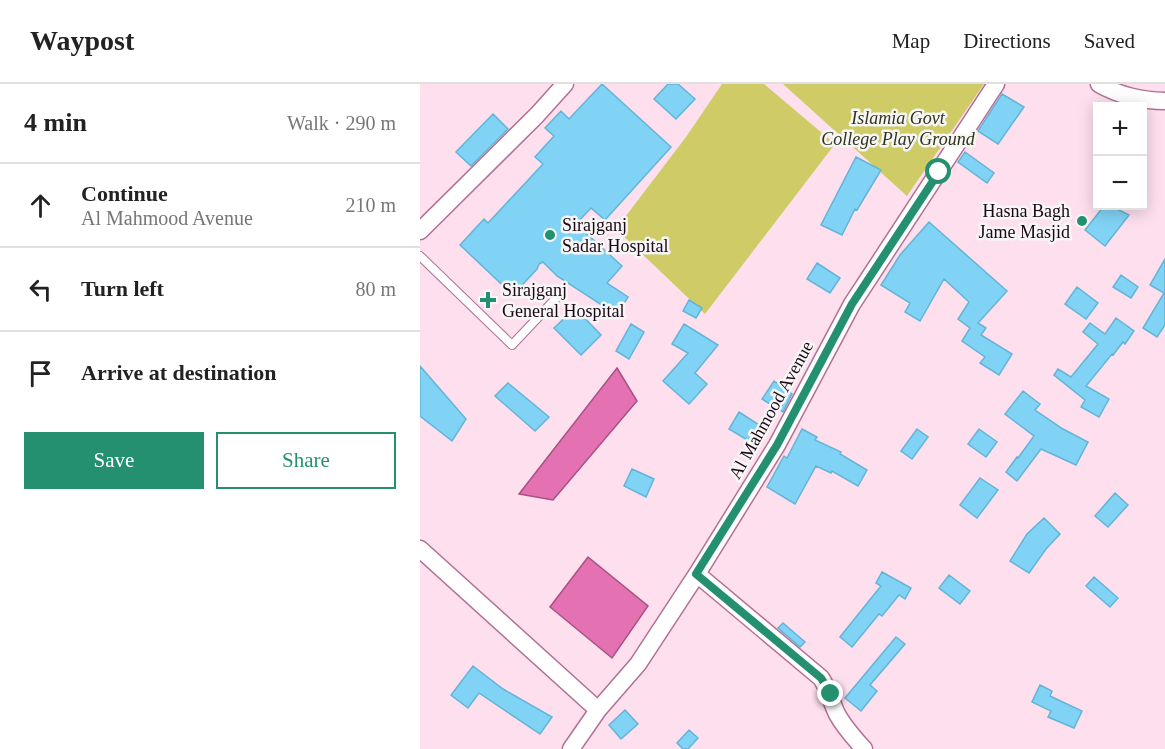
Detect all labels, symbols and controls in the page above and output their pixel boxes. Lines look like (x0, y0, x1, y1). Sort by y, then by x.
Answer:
text: Waypost (30, 25, 134, 56)
text: Map (892, 29, 930, 53)
text: Directions (963, 29, 1051, 53)
text: Saved (1084, 29, 1135, 53)
map controls (1093, 102, 1147, 210)
button: + (1093, 102, 1147, 156)
text: 4 min (24, 108, 87, 137)
park label: Islamia Govt College Play Ground (821, 108, 976, 149)
text: Walk · 290 m (287, 112, 396, 134)
button: − (1093, 156, 1147, 210)
route start (925, 158, 951, 184)
text: Continue (81, 181, 168, 206)
icon: ahead (24, 189, 57, 222)
text: 210 m (345, 194, 396, 216)
place label: Hasna Bagh Jame Masjid (979, 201, 1070, 242)
text: Al Mahmood Avenue (81, 207, 253, 229)
marker: Hasna Bagh Jame Masjid (1075, 214, 1089, 228)
place label: Sirajganj Sadar Hospital (562, 215, 668, 256)
marker: Sirajganj Sadar Hospital (543, 228, 557, 242)
icon: left (24, 273, 57, 306)
text: Turn left (81, 276, 164, 301)
text: 80 m (355, 278, 396, 300)
place label: Sirajganj General Hospital (502, 280, 624, 321)
marker: Sirajganj General Hospital (479, 291, 497, 309)
street label: Al Mahmood Avenue (725, 338, 817, 482)
icon: arrive (24, 357, 57, 390)
text: Arrive at destination (81, 360, 277, 385)
button: Save (24, 432, 204, 489)
button: Share (216, 432, 396, 489)
route end (817, 680, 843, 706)

